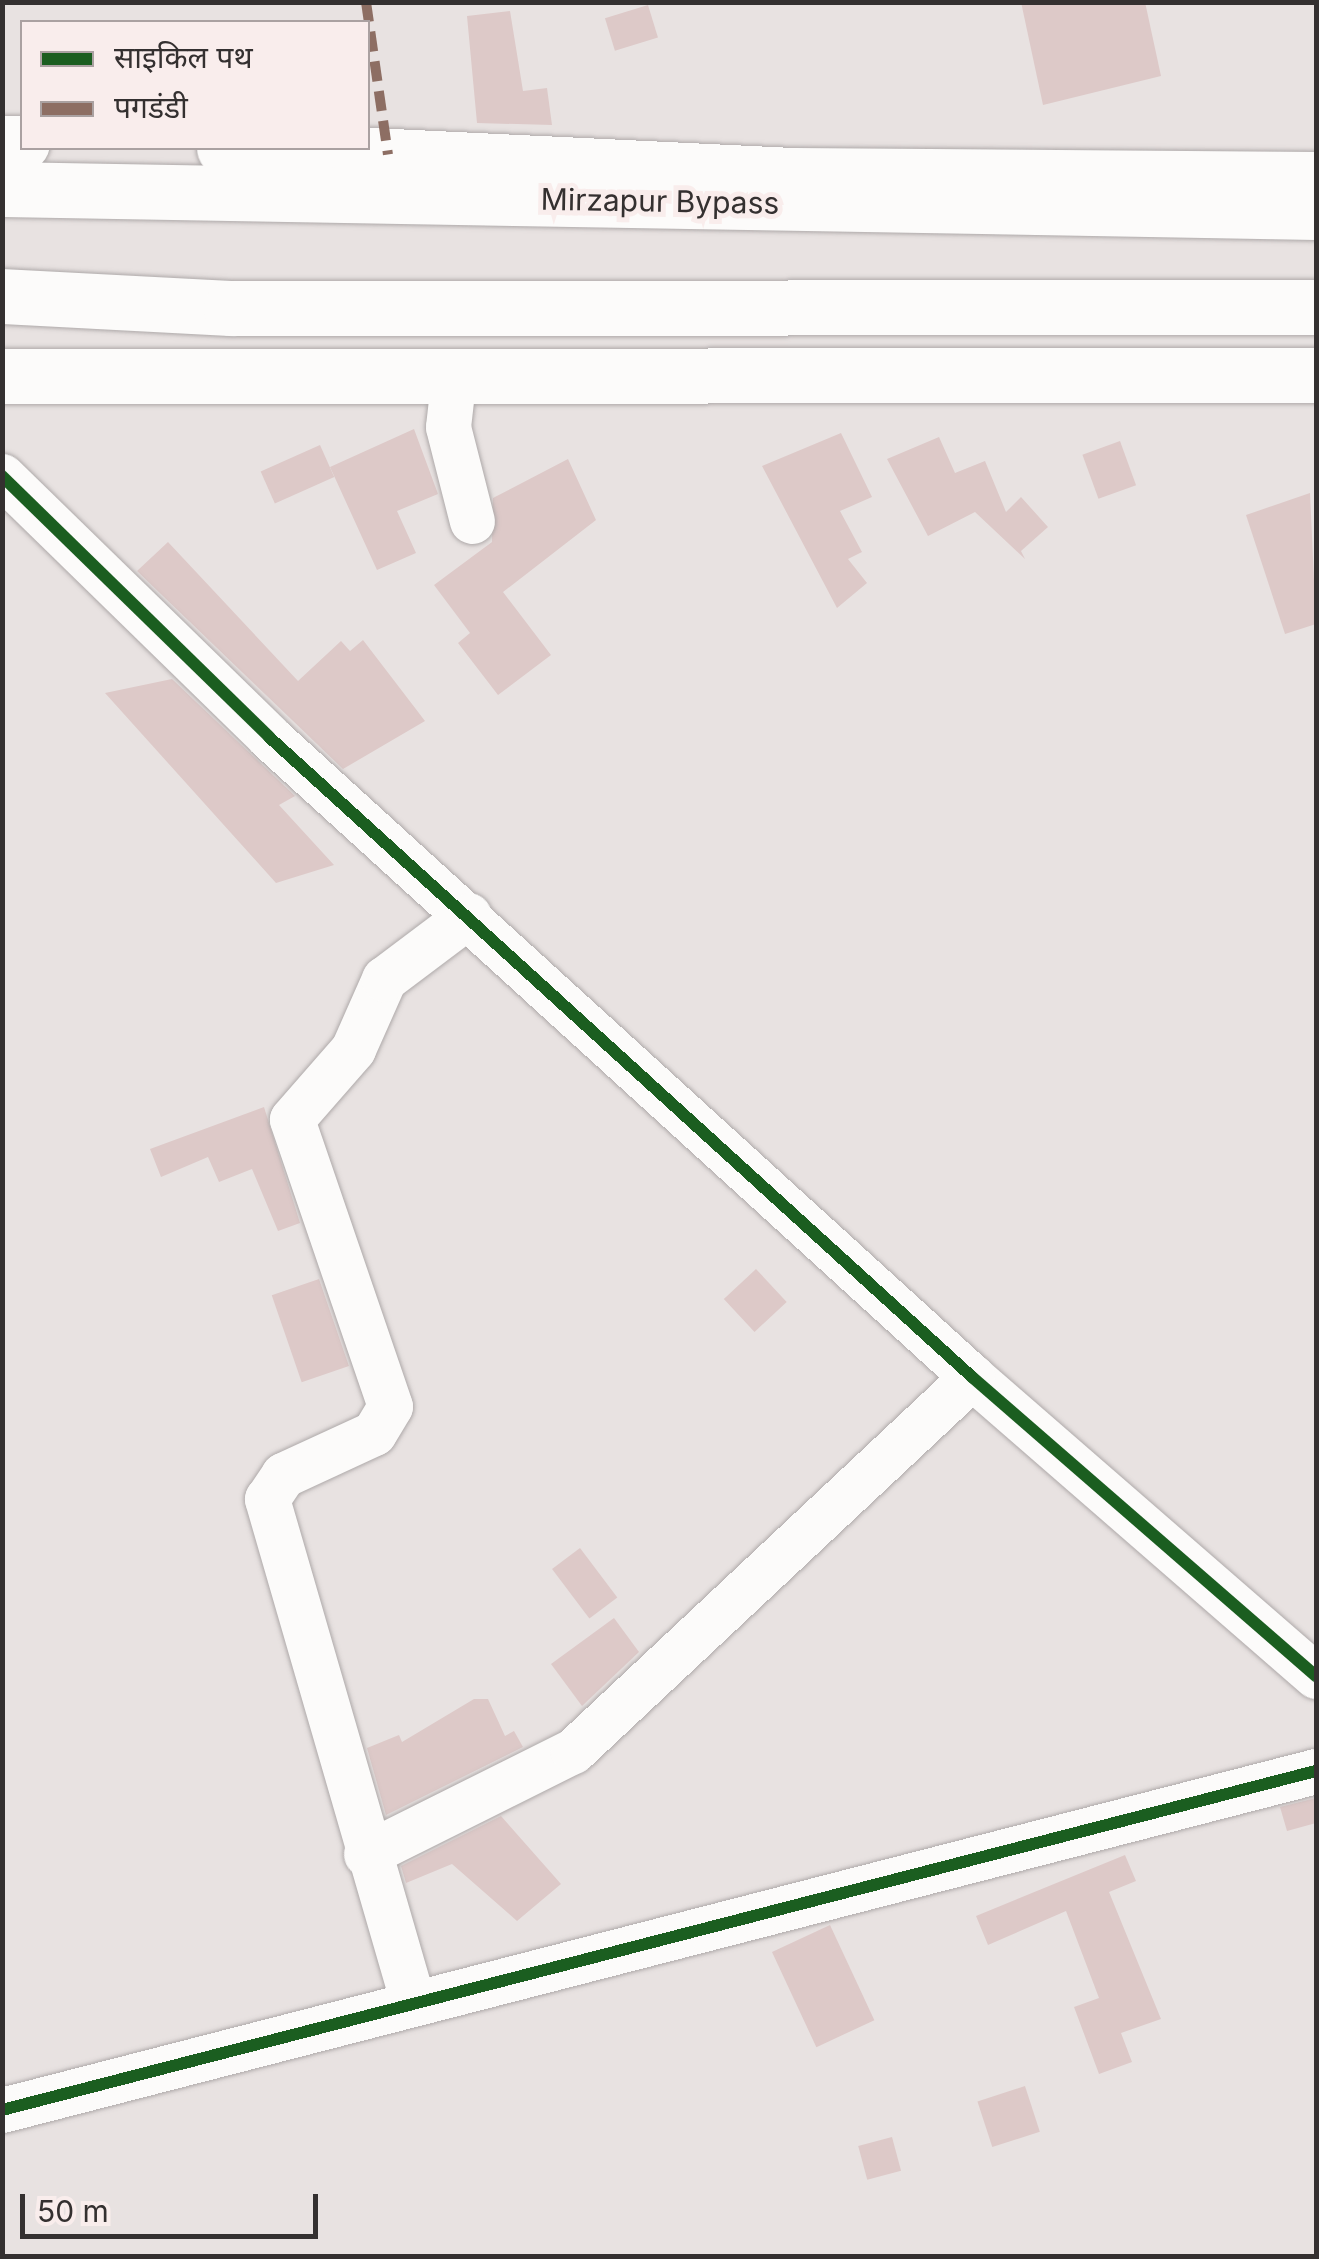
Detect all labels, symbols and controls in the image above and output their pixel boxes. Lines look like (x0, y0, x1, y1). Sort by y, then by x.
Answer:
legend (20, 20, 370, 150)
text: साइकिल पथ (114, 39, 253, 75)
text: पगडंडी (114, 89, 188, 125)
street label: Mirzapur Bypass (540, 181, 780, 221)
scale bar (25, 2174, 322, 2236)
text: 50 m (37, 2193, 109, 2229)

